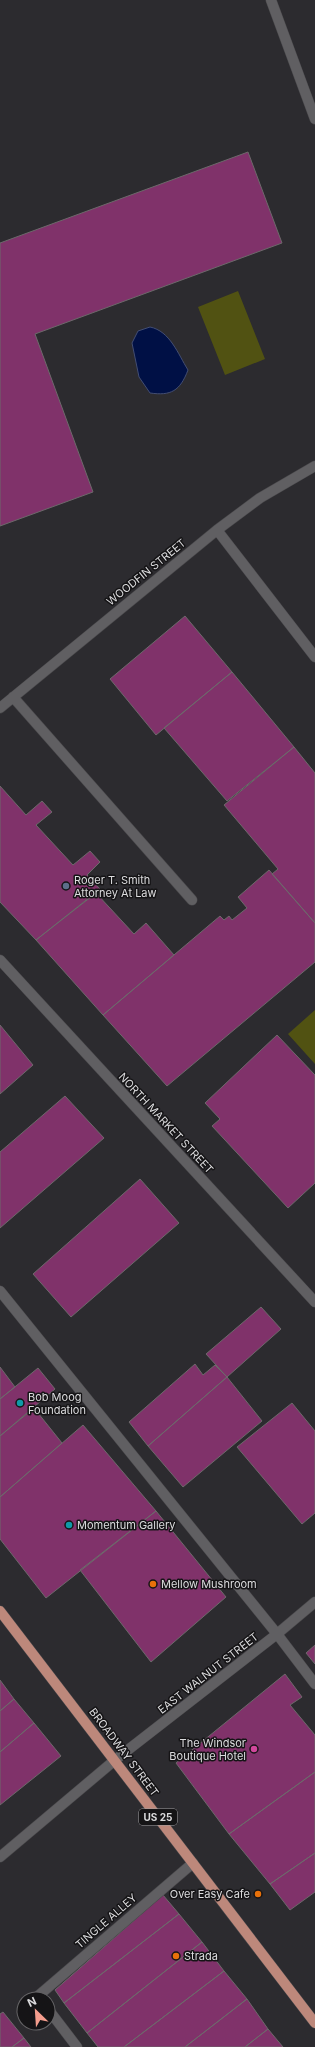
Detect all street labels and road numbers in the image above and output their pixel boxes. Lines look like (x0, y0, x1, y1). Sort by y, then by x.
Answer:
street label: WOODFIN STREET (104, 536, 188, 608)
street label: NORTH MARKET STREET (116, 1070, 216, 1176)
street label: EAST WALNUT STREET (155, 1629, 261, 1717)
street label: BROADWAY STREET (86, 1705, 162, 1799)
road number: US 25 (139, 1809, 177, 1825)
street label: TINGLE ALLEY (73, 1890, 140, 1951)

